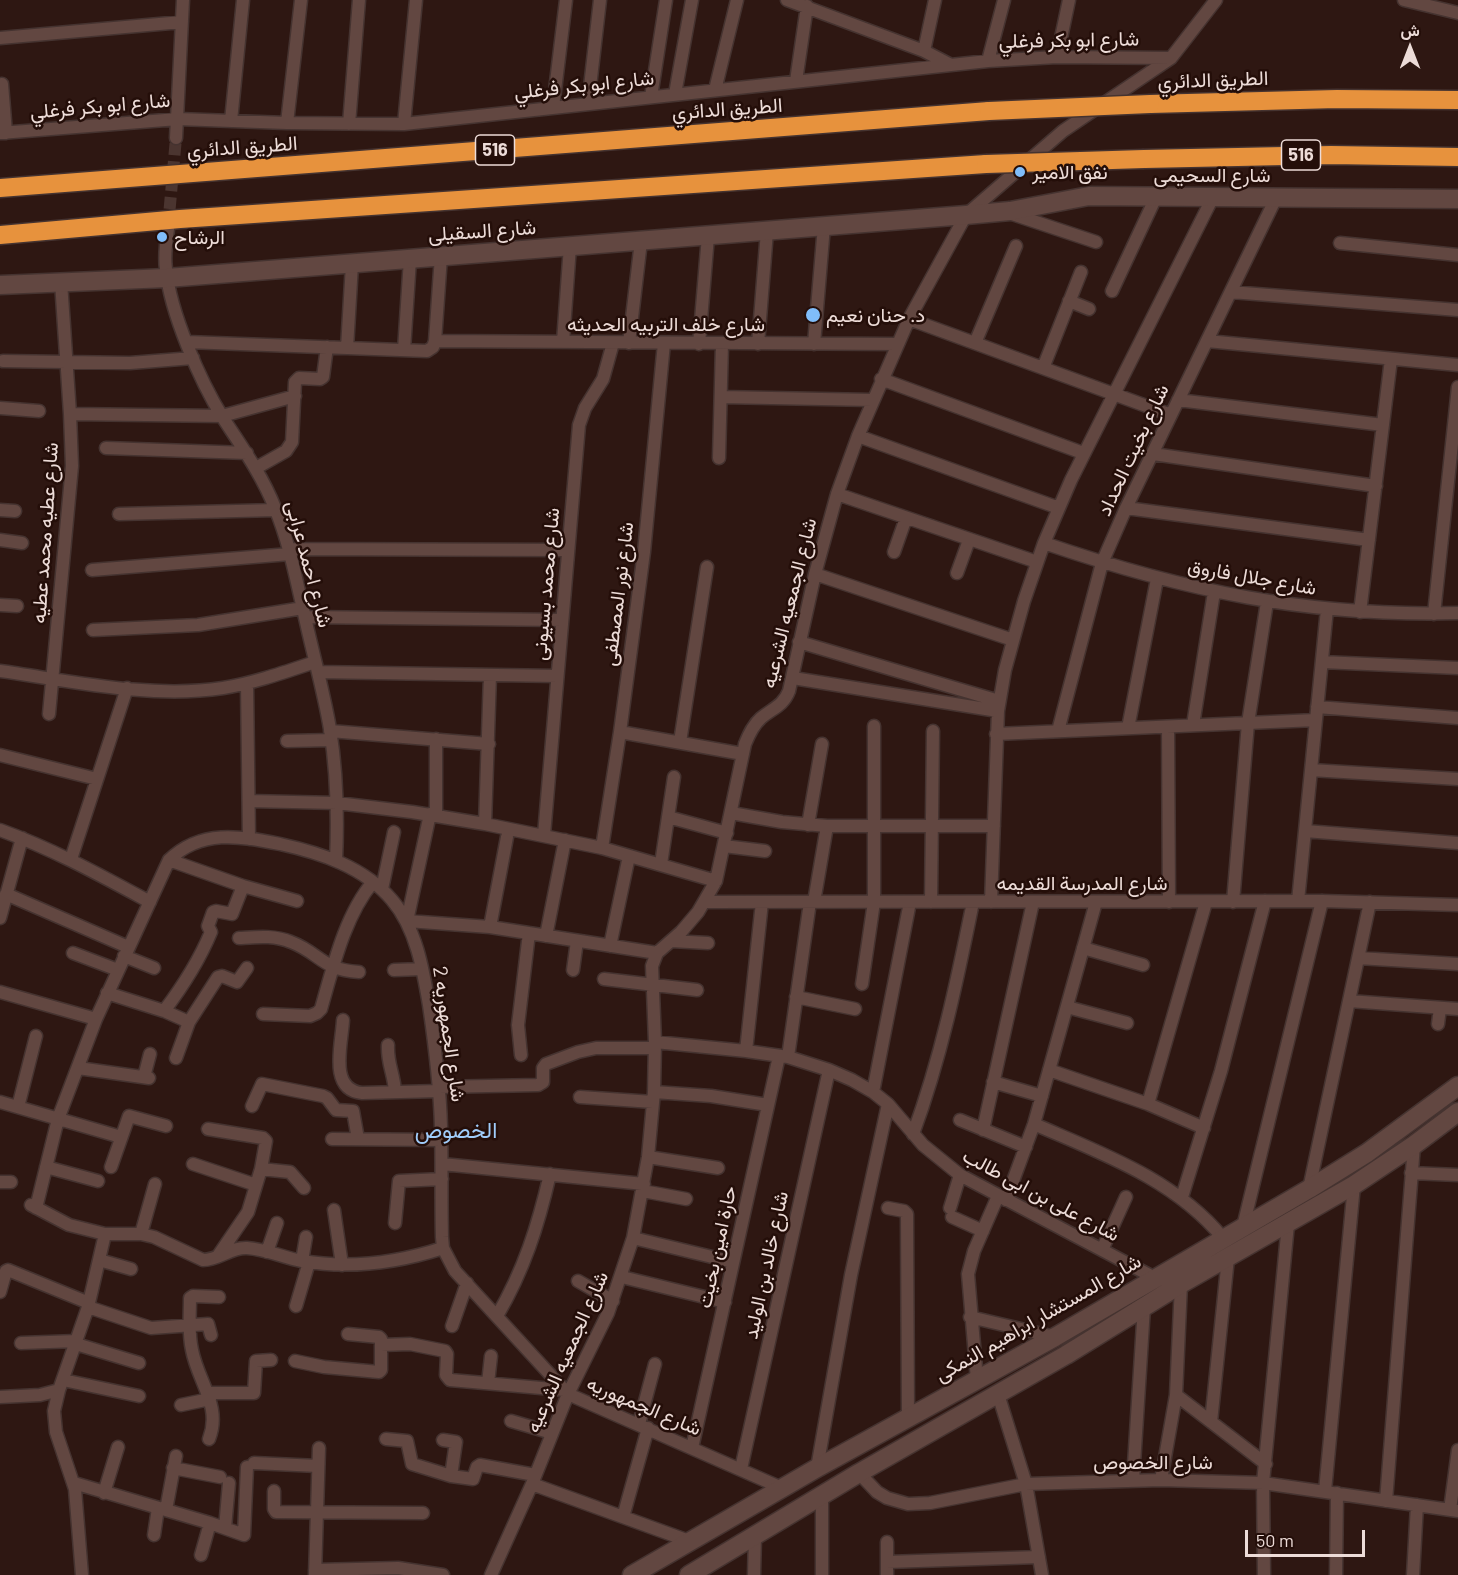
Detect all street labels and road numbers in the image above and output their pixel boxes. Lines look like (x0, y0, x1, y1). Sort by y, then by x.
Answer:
street label: شارع ابو بكر فرغلي (999, 27, 1139, 53)
street label: شارع ابو بكر فرغلي (513, 66, 655, 104)
street label: الطريق الدائري (1157, 66, 1269, 94)
street label: شارع ابو بكر فرغلي (29, 88, 171, 124)
street label: الطريق الدائري (671, 93, 783, 125)
street label: الطريق الدائري (186, 131, 298, 163)
road number: 516 (476, 135, 514, 165)
road number: 516 (1282, 140, 1320, 170)
street label: شارع السحيمى (1153, 163, 1271, 187)
street label: شارع السقيلى (427, 215, 537, 247)
street label: شارع خلف التربيه الحديثه (567, 312, 765, 336)
street label: شارع بخيت الحداد (1092, 380, 1174, 520)
street label: شارع عطيه محمد عطيه (27, 442, 63, 624)
street label: شارع احمد عرابى (281, 498, 337, 630)
street label: شارع محمد بسيونى (527, 507, 565, 661)
street label: شارع الجمعيه الشرعيه (756, 516, 822, 690)
street label: شارع نور المصطفى (597, 520, 639, 668)
street label: شارع جلال فاروق (1186, 554, 1318, 600)
street label: شارع المدرسة القديمه (996, 871, 1168, 895)
street label: شارع الجمهوريه 2 (428, 965, 470, 1103)
street label: شارع على بن ابى طالب (958, 1143, 1124, 1247)
street label: حارة امين بخيت (692, 1184, 742, 1310)
street label: شارع خالد بن الوليد (739, 1189, 793, 1341)
street label: شارع المستشار ابراهيم النمكى (931, 1249, 1145, 1387)
street label: شارع الجمعيه الشرعيه (521, 1268, 613, 1436)
street label: شارع الجمهوريه (583, 1371, 705, 1441)
street label: شارع الخصوص (1093, 1450, 1213, 1474)

